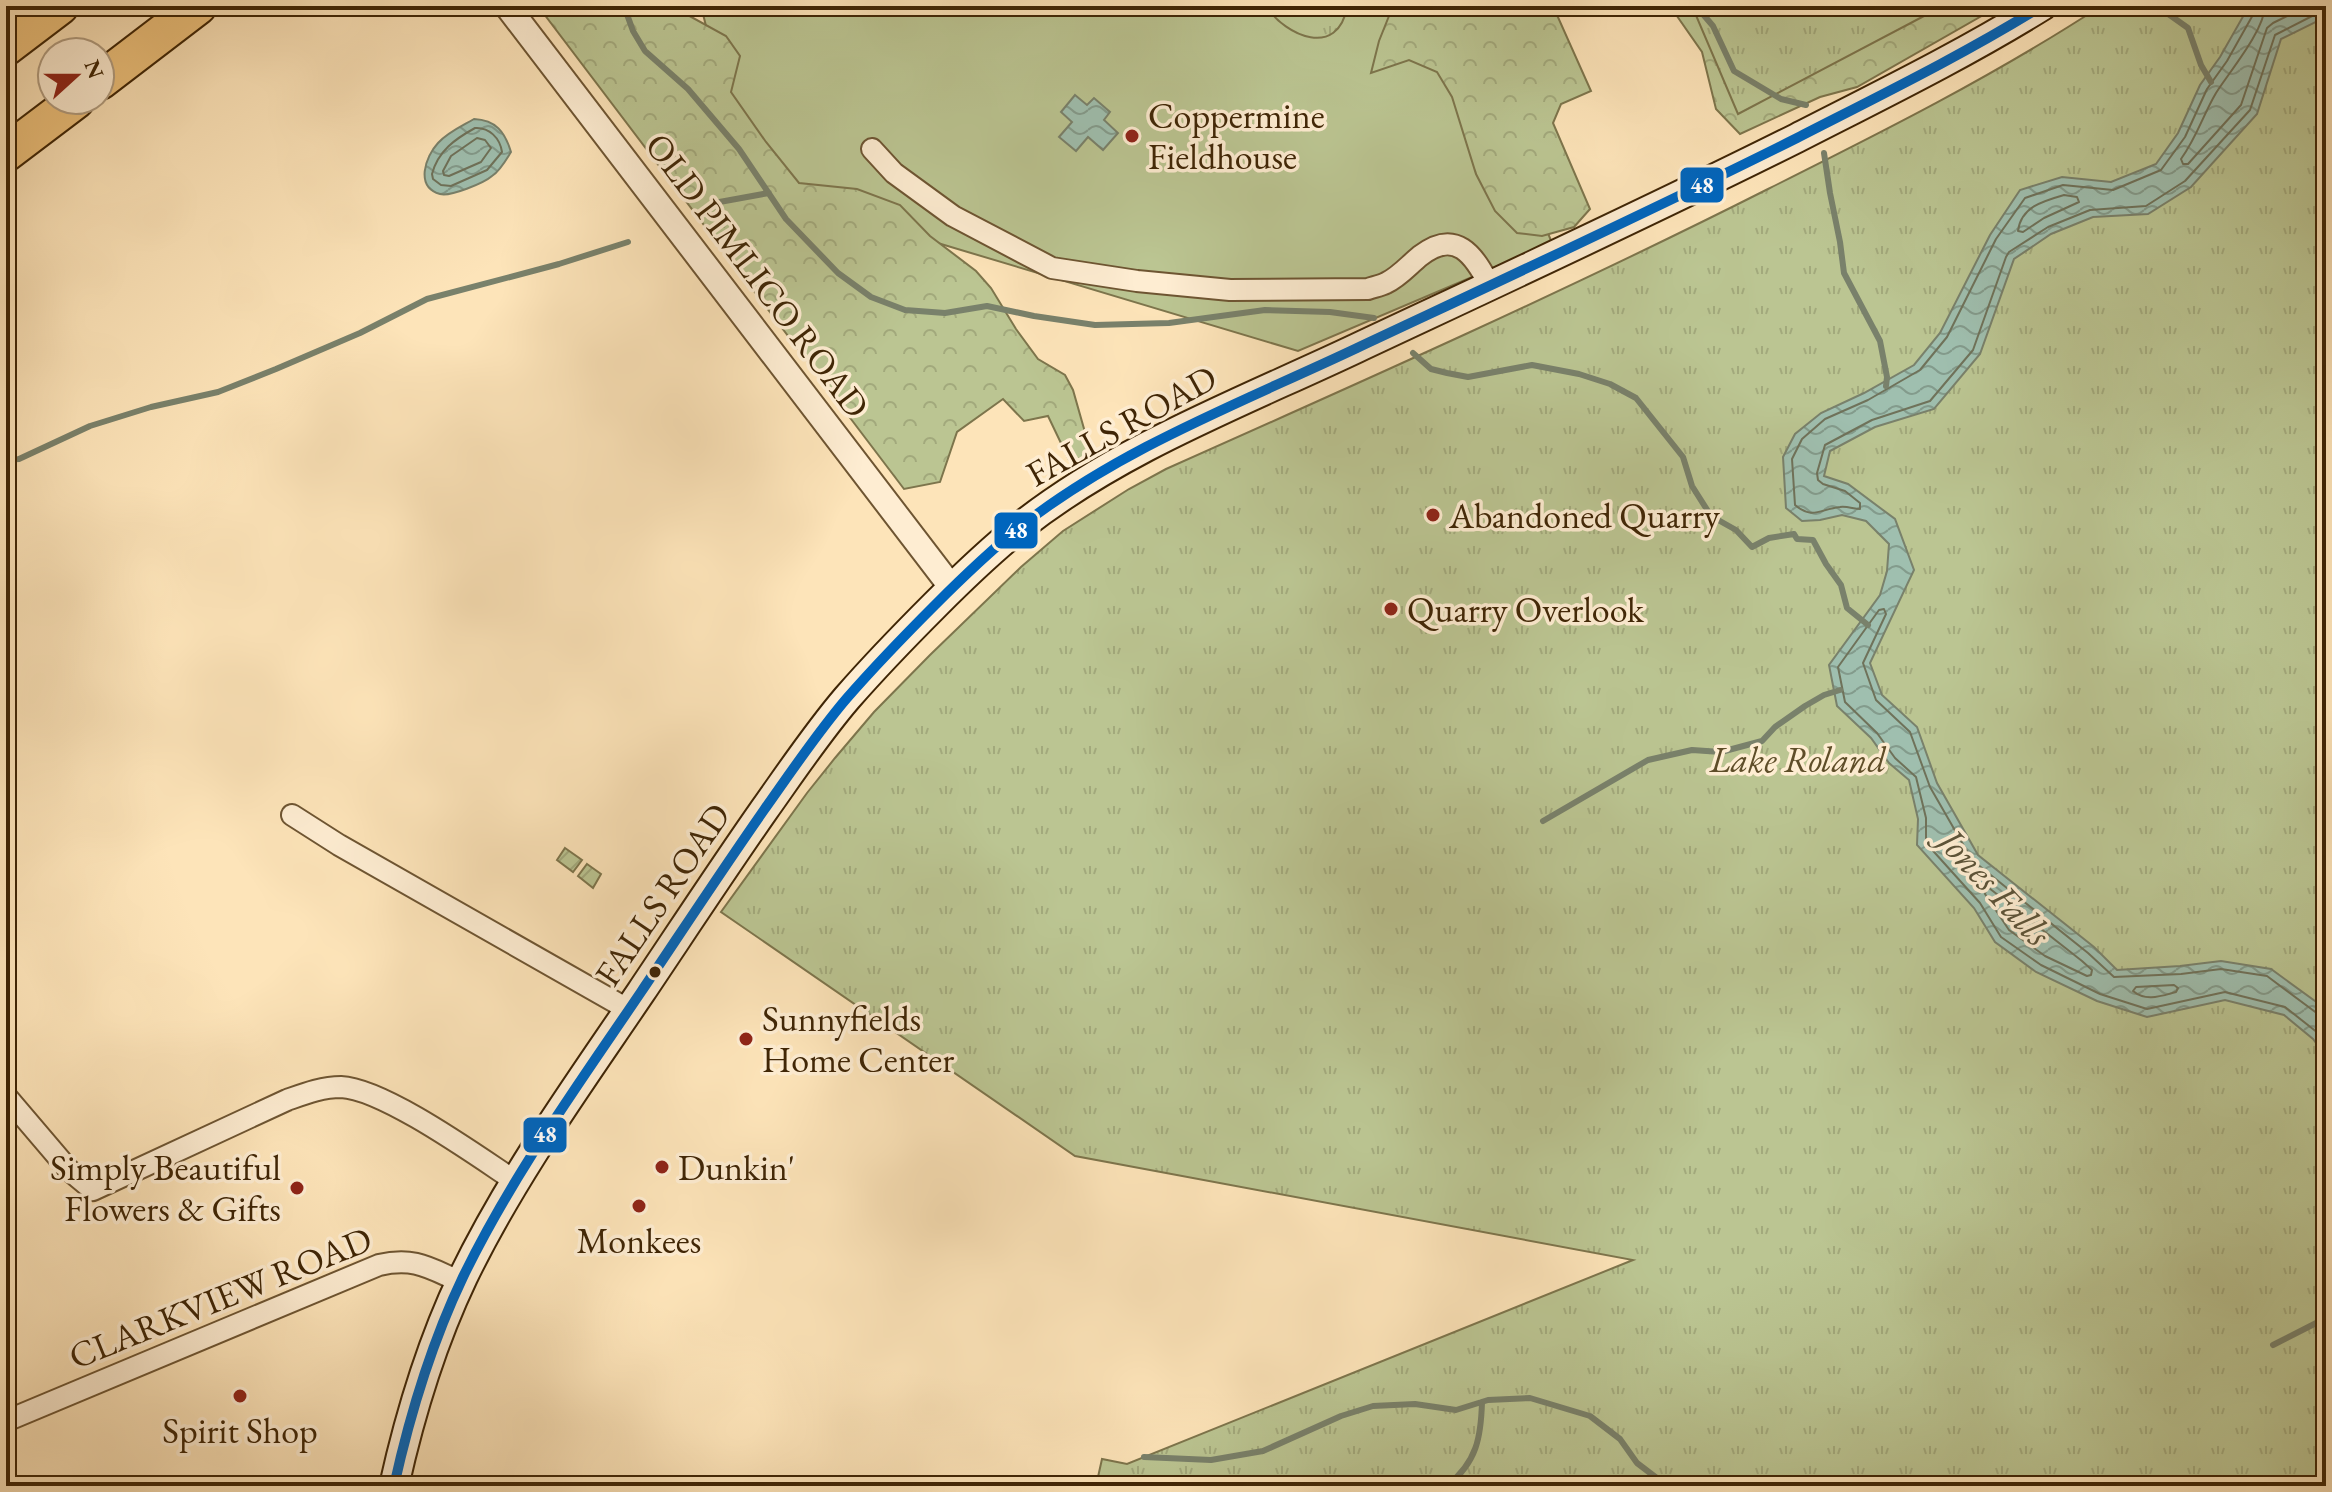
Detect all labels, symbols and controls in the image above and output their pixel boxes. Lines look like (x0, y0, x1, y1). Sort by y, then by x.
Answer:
north arrow (36, 36, 116, 116)
text: N (77, 56, 111, 83)
place label: Coppermine Fieldhouse (1148, 92, 1325, 180)
street label: OLD PIMLICO ROAD (635, 123, 880, 427)
marker: Coppermine Fieldhouse (1123, 127, 1141, 145)
line badge: 48 (1679, 166, 1725, 204)
text: 48 (1690, 171, 1714, 200)
street label: FALLS ROAD (1018, 354, 1225, 497)
place label: Abandoned Quarry (1448, 492, 1720, 539)
marker: Abandoned Quarry (1424, 506, 1442, 524)
line badge: 48 (993, 511, 1039, 550)
text: 48 (1004, 516, 1028, 545)
place label: Quarry Overlook (1407, 586, 1645, 633)
marker: Quarry Overlook (1382, 600, 1400, 618)
park label: Lake Roland (1709, 736, 1887, 783)
street label: FALLS ROAD (584, 794, 741, 995)
water label: Jones Falls (1923, 812, 2063, 956)
unlabelled marker (647, 964, 663, 980)
place label: Sunnyfields Home Center (762, 995, 954, 1083)
marker: Sunnyfields Home Center (737, 1030, 755, 1048)
line badge: 48 (522, 1116, 568, 1154)
text: 48 (533, 1120, 557, 1149)
place label: Simply Beautiful Flowers & Gifts (50, 1144, 281, 1232)
place label: Dunkin' (678, 1144, 795, 1191)
marker: Dunkin' (653, 1158, 671, 1176)
marker: Simply Beautiful Flowers & Gifts (288, 1179, 306, 1197)
marker: Monkees (630, 1197, 648, 1215)
street label: CLARKVIEW ROAD (62, 1215, 379, 1380)
place label: Monkees (577, 1217, 701, 1264)
marker: Spirit Shop (231, 1387, 249, 1405)
place label: Spirit Shop (162, 1407, 318, 1454)

